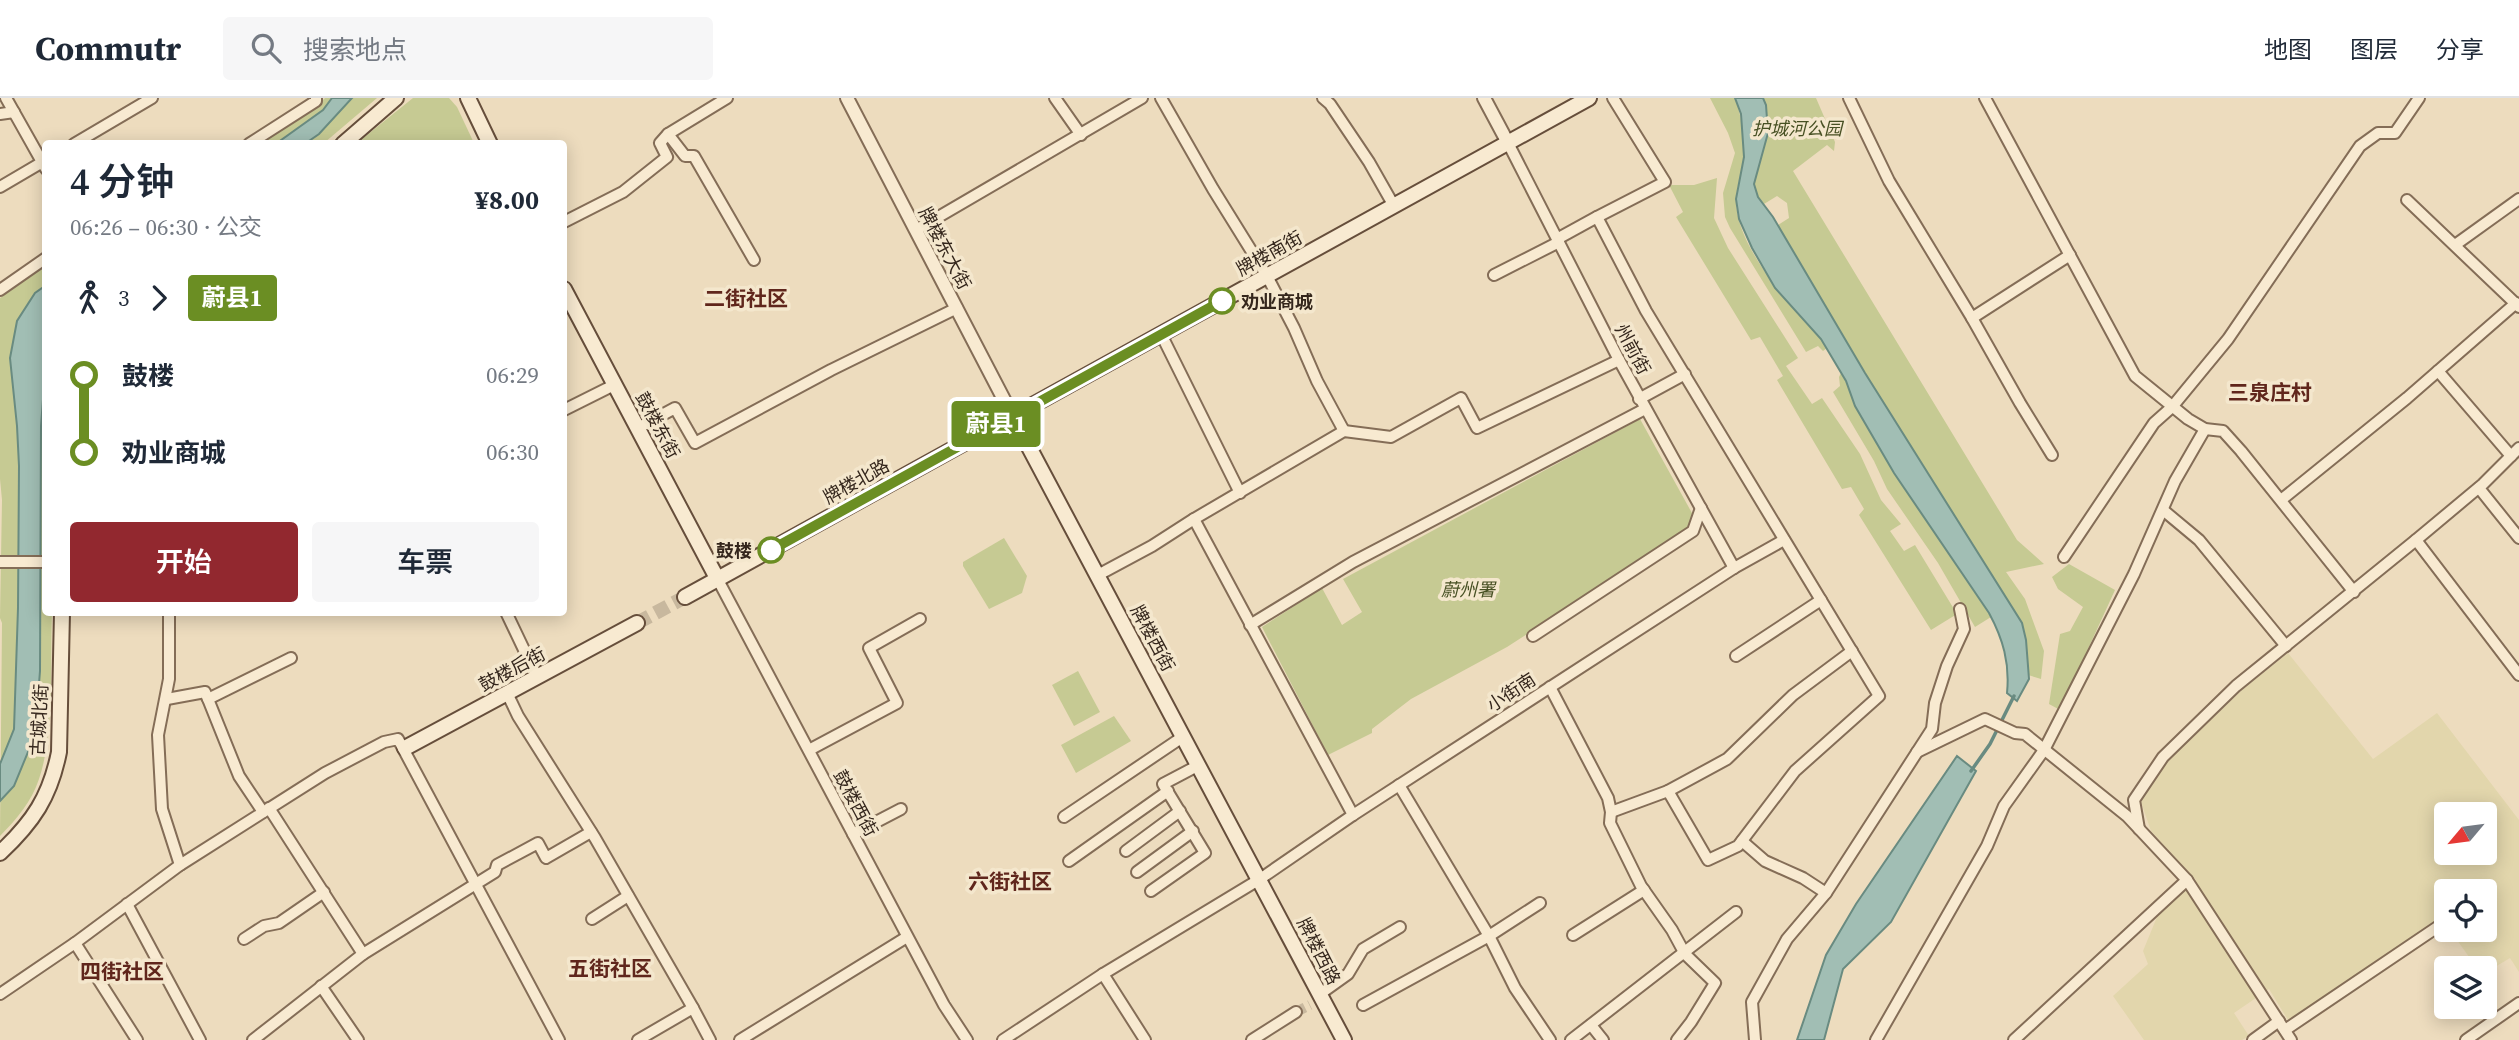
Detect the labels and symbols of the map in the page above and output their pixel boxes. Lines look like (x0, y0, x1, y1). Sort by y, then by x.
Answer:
park label: 护城河公园 (1752, 116, 1845, 141)
street label: 牌楼东大街 (913, 202, 977, 294)
street label: 牌楼南街 (1231, 225, 1307, 281)
district label: 二街社区 (704, 284, 788, 313)
marker: 劝业商城 (1209, 288, 1235, 314)
place label: 劝业商城 (1241, 289, 1313, 314)
street label: 州前街 (1609, 319, 1657, 379)
district label: 三泉庄村 (2228, 378, 2312, 407)
street label: 鼓楼东街 (630, 387, 686, 463)
line badge: 蔚县1 (956, 401, 1036, 447)
street label: 牌楼北路 (818, 453, 894, 509)
marker: 鼓楼 (758, 537, 784, 563)
place label: 鼓楼 (716, 538, 752, 563)
park label: 蔚州署 (1441, 577, 1497, 602)
street label: 牌楼西街 (1125, 600, 1181, 676)
street label: 鼓楼后街 (474, 641, 550, 697)
street label: 小街南 (1482, 667, 1540, 717)
street label: 古城北街 (25, 683, 53, 757)
street label: 鼓楼西街 (828, 765, 884, 841)
north arrow (2434, 802, 2497, 864)
district label: 六街社区 (968, 867, 1052, 896)
street label: 牌楼西路 (1292, 913, 1346, 989)
district label: 五街社区 (568, 954, 652, 983)
district label: 四街社区 (80, 957, 164, 986)

